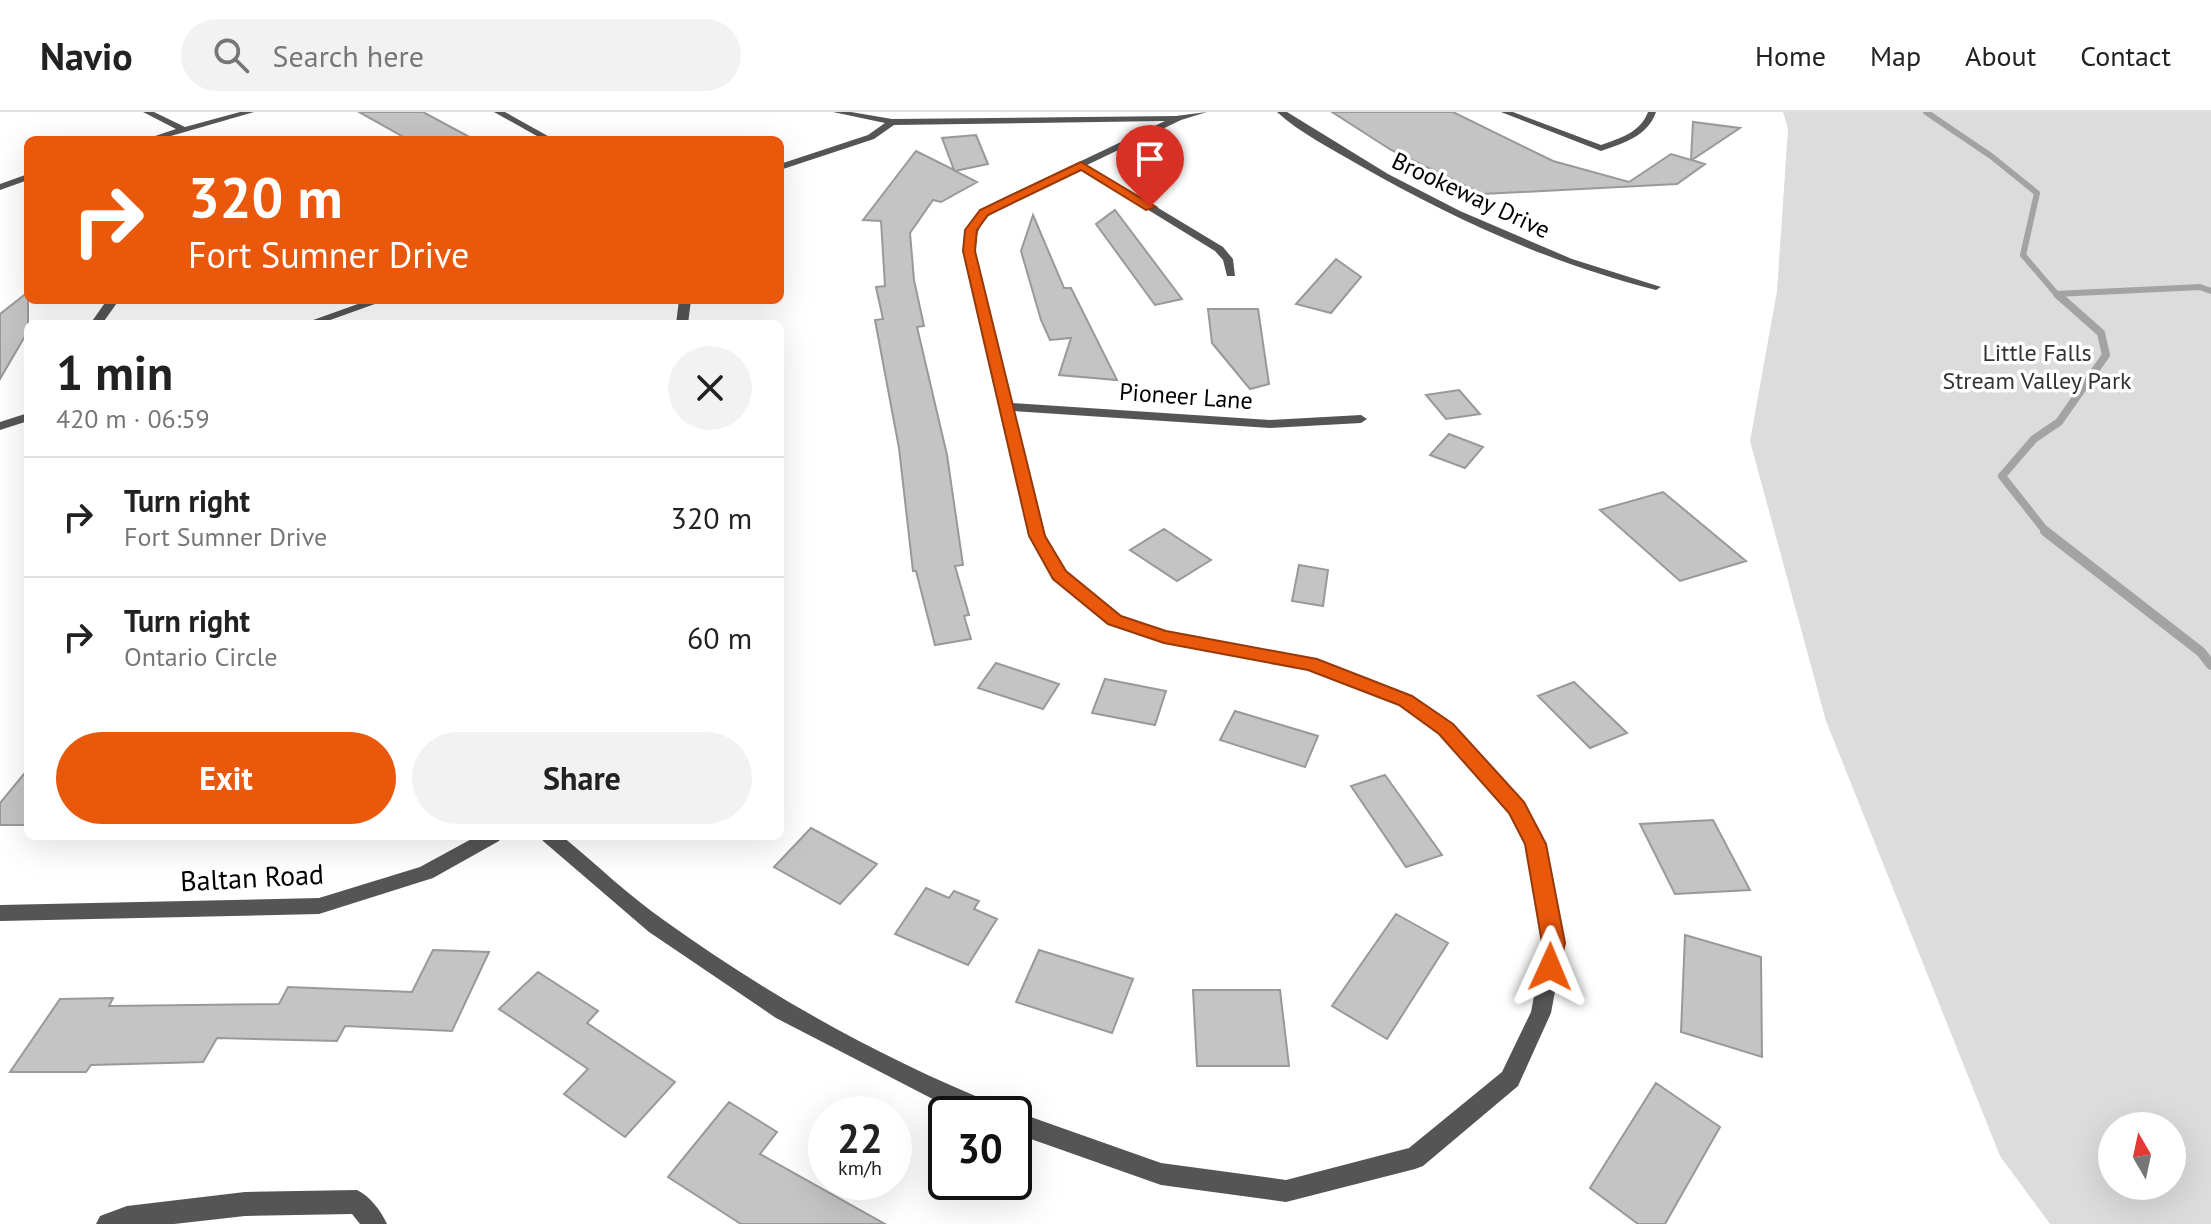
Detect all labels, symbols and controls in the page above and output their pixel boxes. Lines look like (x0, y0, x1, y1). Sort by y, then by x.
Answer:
search box (181, 19, 741, 91)
text: Navio (40, 31, 133, 80)
icon: search (209, 33, 253, 77)
text: Search here (273, 36, 424, 75)
text: Home (1755, 37, 1826, 74)
text: Map (1870, 37, 1921, 74)
text: About (1965, 37, 2036, 74)
text: Contact (2080, 37, 2171, 74)
pin (1116, 125, 1184, 207)
icon: arrive (1128, 137, 1172, 181)
street label: Brookeway Drive (1387, 145, 1555, 245)
text: 320 m (188, 161, 343, 233)
icon: right (56, 168, 160, 272)
text: Fort Sumner Drive (188, 231, 469, 278)
park label: Little Falls Stream Valley Park (1942, 337, 2132, 396)
text: 1 min (56, 341, 173, 403)
button: close (668, 346, 752, 430)
street label: Pioneer Lane (1118, 376, 1254, 416)
text: 420 m · 06:59 (56, 402, 210, 435)
text: Turn right (124, 481, 250, 520)
icon: right (56, 495, 100, 539)
text: 320 m (671, 498, 752, 537)
text: Fort Sumner Drive (124, 520, 327, 553)
text: Turn right (124, 601, 250, 640)
icon: right (56, 615, 100, 659)
text: 60 m (687, 618, 752, 657)
text: Ontario Circle (124, 640, 278, 673)
button: Exit (56, 732, 396, 824)
button: Share (412, 732, 752, 824)
street label: Baltan Road (179, 855, 325, 899)
position arrow (1508, 925, 1592, 1009)
speed limit sign: 30 (928, 1096, 1032, 1200)
text: 22 (837, 1112, 883, 1164)
north arrow (2098, 1112, 2186, 1200)
map controls (2098, 1112, 2186, 1200)
text: km/h (838, 1155, 882, 1181)

